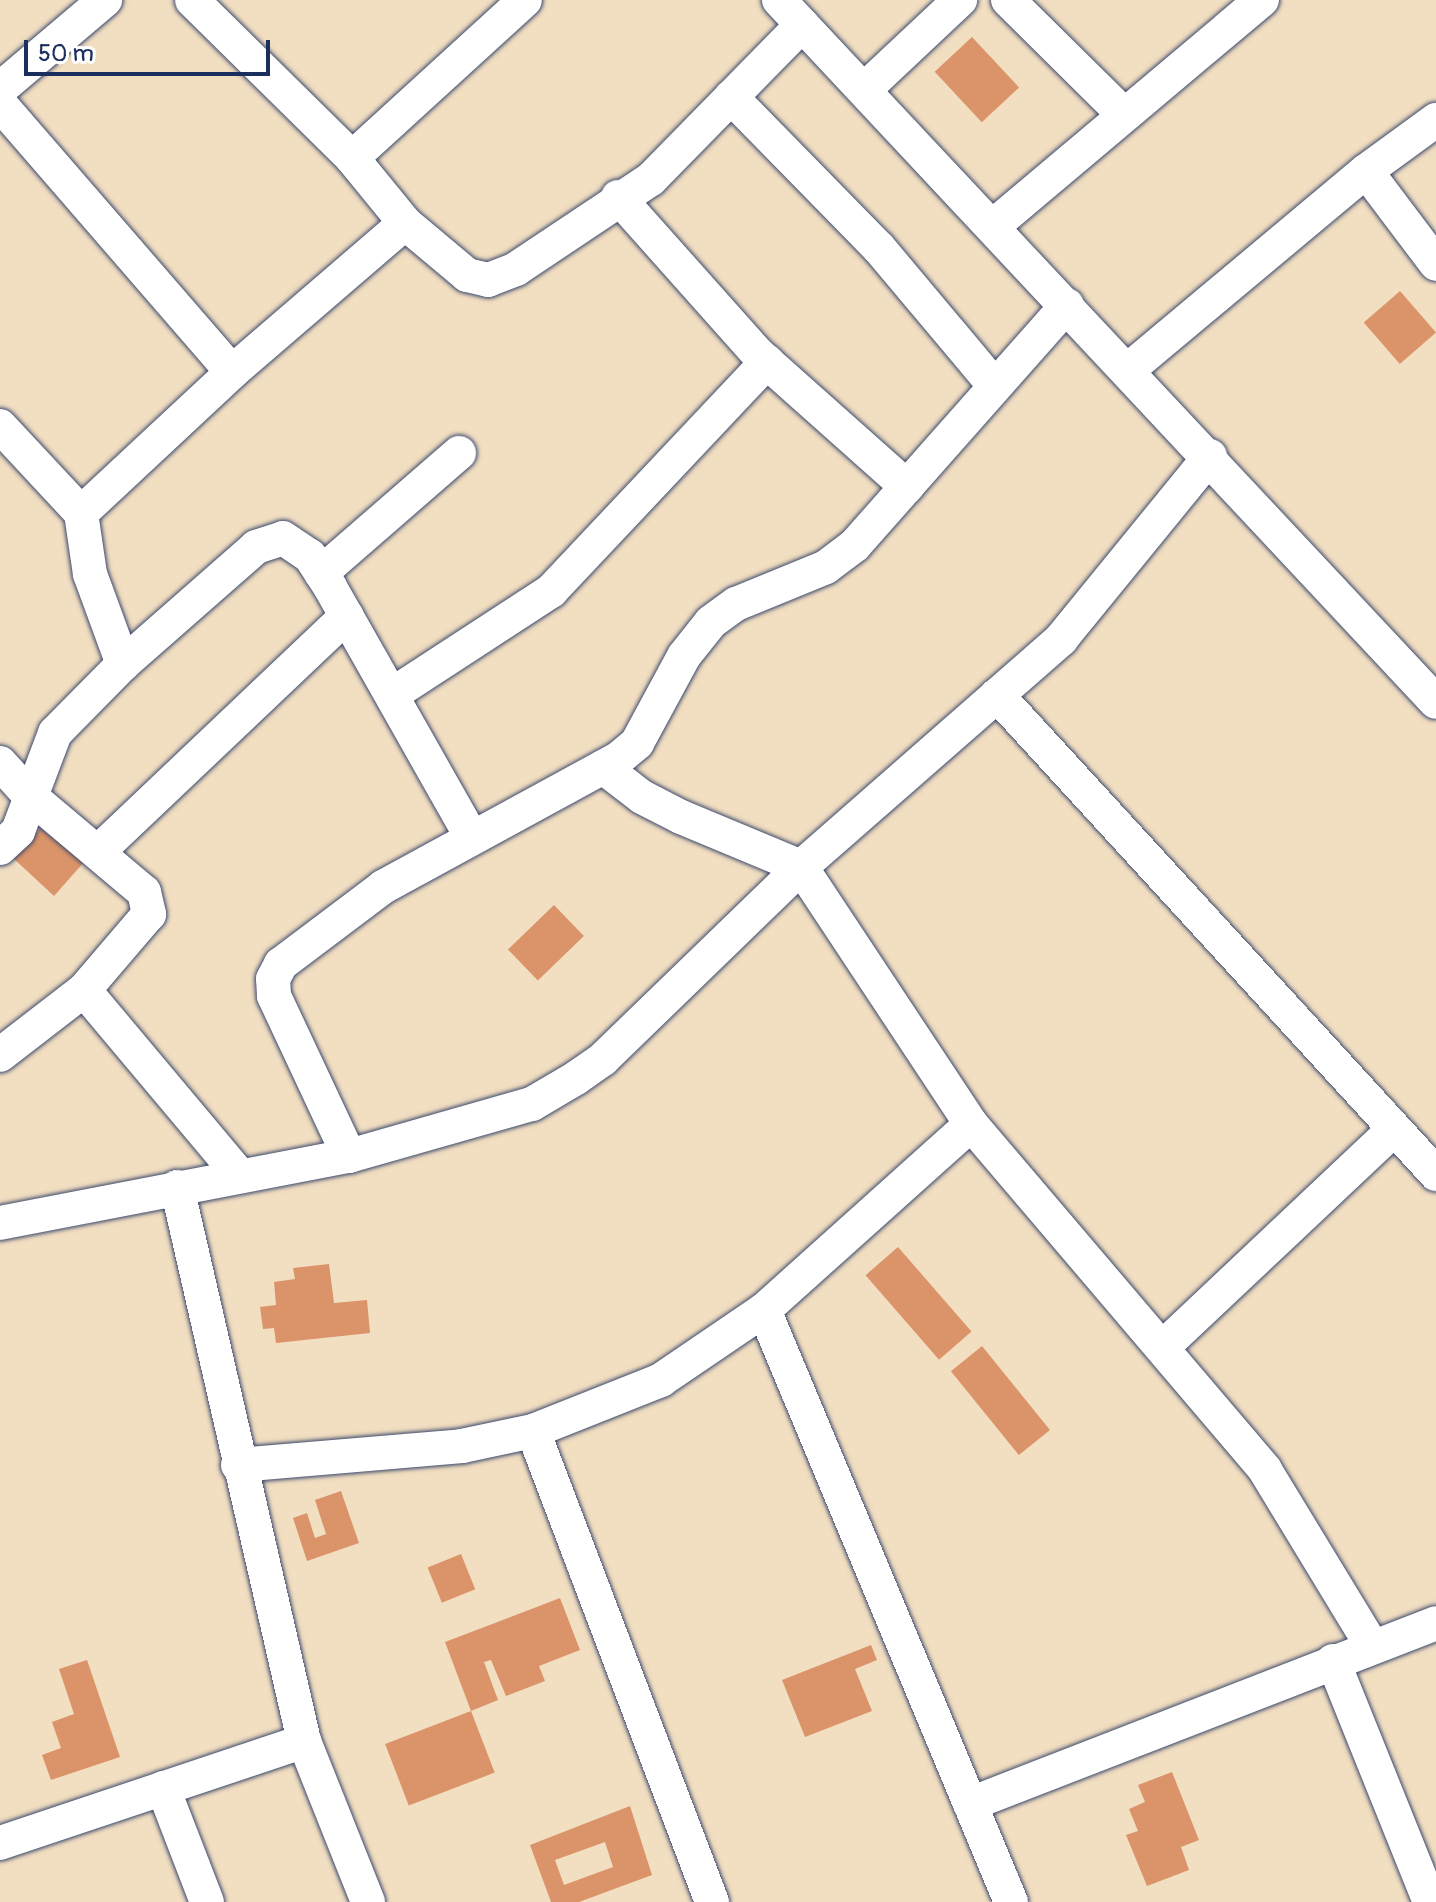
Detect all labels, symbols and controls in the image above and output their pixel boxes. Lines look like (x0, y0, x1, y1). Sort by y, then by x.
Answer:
scale bar (28, 24, 274, 74)
text: 50 m (38, 39, 94, 68)

